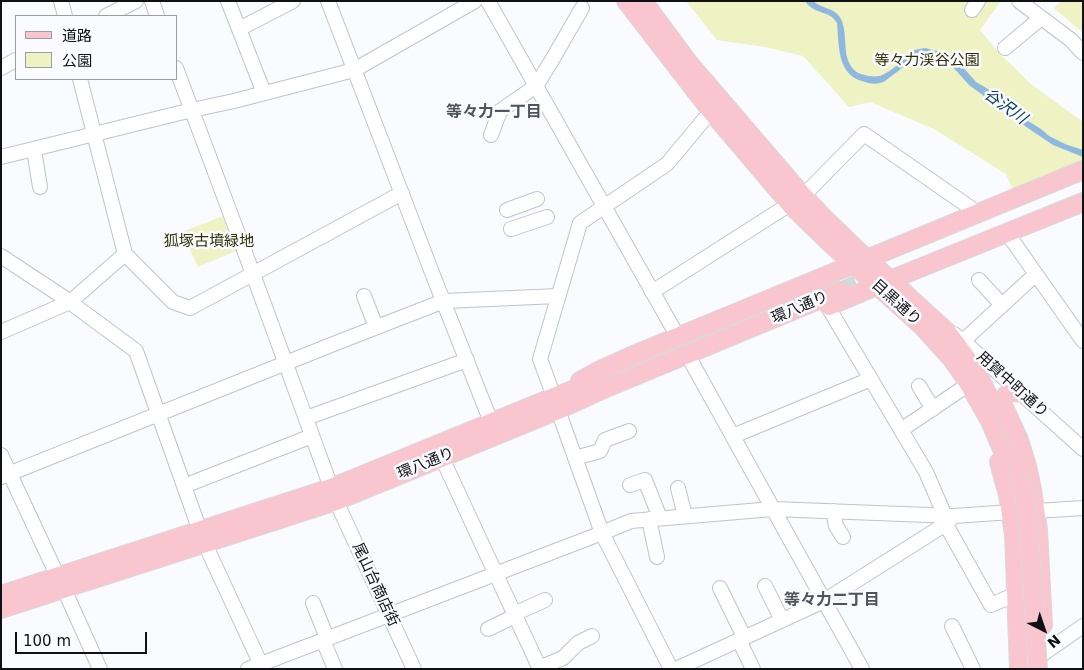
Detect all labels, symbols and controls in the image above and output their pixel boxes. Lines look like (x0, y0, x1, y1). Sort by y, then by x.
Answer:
legend (15, 15, 178, 80)
text: 道路 (62, 27, 92, 45)
text: 公園 (62, 52, 92, 70)
park label: 等々力渓谷公園 (875, 52, 979, 70)
water label: 谷沢川 (980, 85, 1030, 129)
district label: 等々力一丁目 (446, 103, 542, 123)
park label: 狐塚古墳緑地 (164, 233, 254, 251)
street label: 目黒通り (868, 276, 924, 330)
street label: 環八通り (769, 288, 831, 328)
street label: 用賀中町通り (973, 348, 1051, 422)
street label: 環八通り (395, 444, 457, 484)
street label: 尾山台商店街 (348, 540, 402, 630)
district label: 等々力二丁目 (784, 591, 880, 611)
north arrow (1019, 605, 1069, 655)
scale bar (18, 622, 150, 654)
text: N (1044, 631, 1064, 651)
text: 100 m (23, 632, 71, 650)

